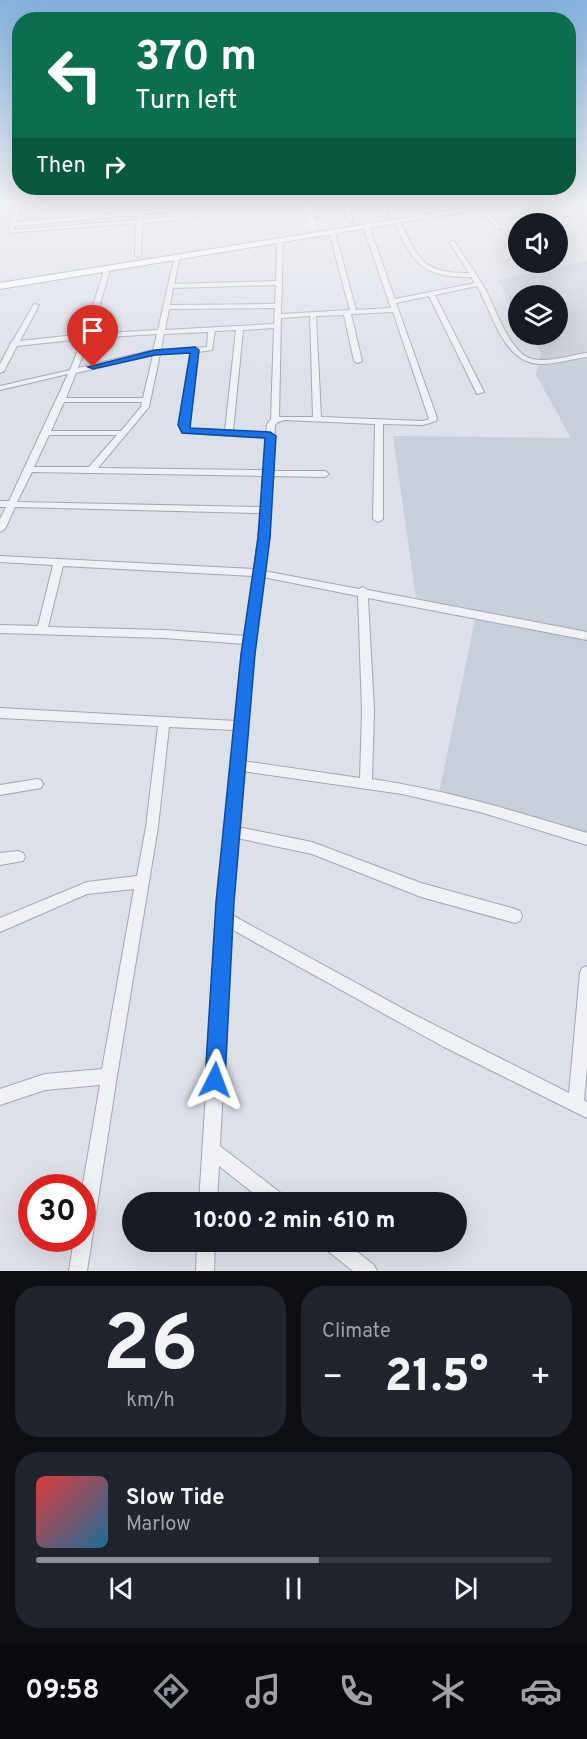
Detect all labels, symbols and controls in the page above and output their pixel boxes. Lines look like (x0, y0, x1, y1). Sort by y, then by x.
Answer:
text: 370 m (135, 32, 257, 85)
icon: left (36, 36, 114, 114)
text: Turn left (135, 84, 237, 118)
icon: right (98, 150, 131, 183)
text: Then (36, 153, 86, 180)
map controls (508, 213, 568, 345)
button: sound (508, 213, 568, 273)
button: layers (508, 285, 568, 345)
pin (67, 305, 118, 367)
icon: arrive (76, 314, 109, 347)
position arrow (183, 1048, 247, 1112)
speed limit sign: 30 (18, 1174, 96, 1252)
text: 10:00 · 2 min · 610 m (194, 1208, 395, 1235)
text: 26 (103, 1299, 198, 1398)
text: Climate (322, 1319, 391, 1345)
text: 21.5° (385, 1350, 488, 1407)
text: − (322, 1358, 343, 1400)
text: + (530, 1358, 551, 1400)
text: km/h (126, 1388, 175, 1414)
text: Slow Tide (126, 1485, 225, 1512)
text: Marlow (126, 1512, 190, 1538)
icon: previous (105, 1572, 138, 1605)
icon: pause (277, 1572, 310, 1605)
icon: next (449, 1572, 482, 1605)
icon: directions (150, 1670, 192, 1712)
icon: music (242, 1670, 284, 1712)
icon: phone (335, 1670, 377, 1712)
icon: climate (427, 1670, 469, 1712)
icon: car (520, 1670, 562, 1712)
text: 09:58 (25, 1674, 100, 1708)

